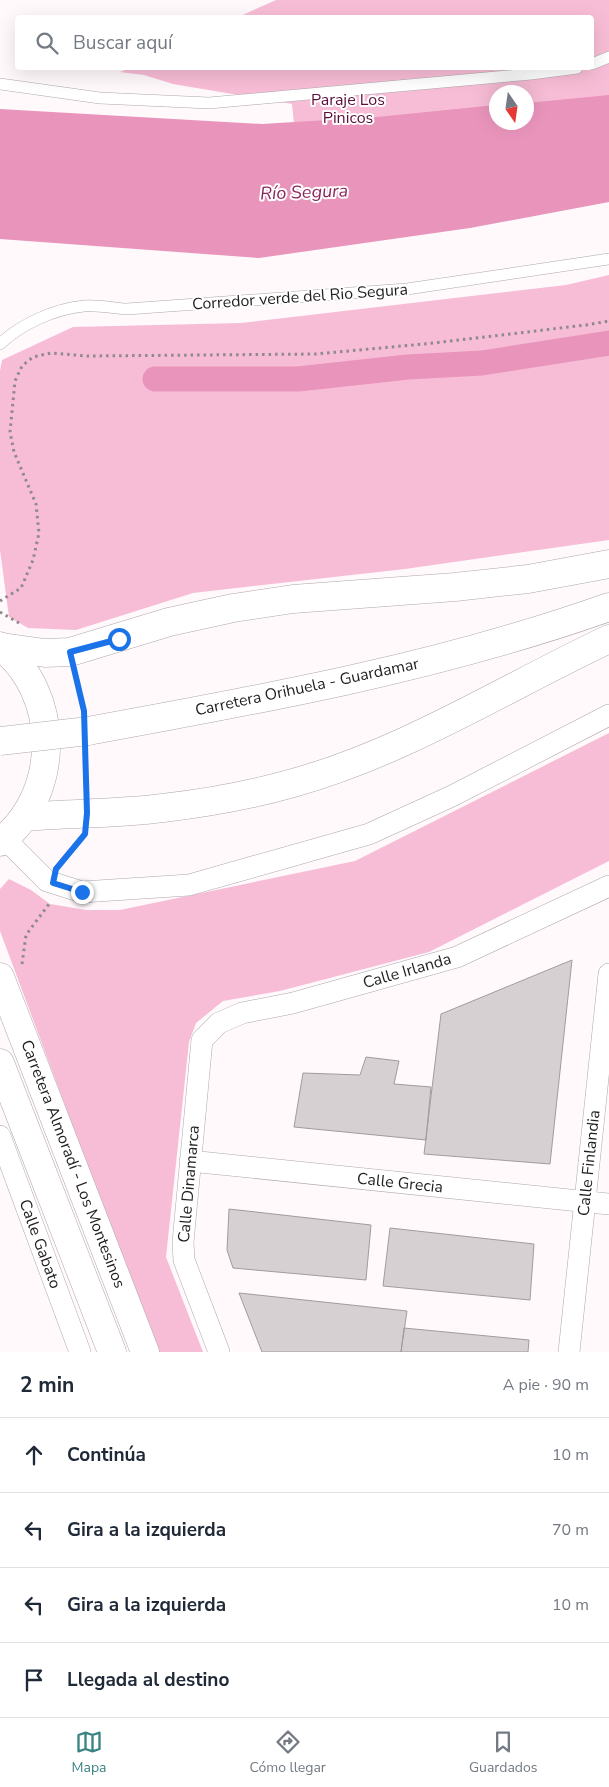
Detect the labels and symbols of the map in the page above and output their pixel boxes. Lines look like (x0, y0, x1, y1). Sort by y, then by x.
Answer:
north arrow (489, 85, 534, 130)
park label: Paraje Los Pinicos (311, 89, 385, 129)
water label: Río Segura (260, 178, 348, 206)
street label: Corredor verde del Rio Segura (191, 278, 409, 316)
route start (108, 628, 131, 651)
street label: Carretera Orihuela - Guardamar (193, 652, 421, 721)
route end (71, 881, 94, 904)
street label: Calle Irlanda (360, 948, 454, 994)
street label: Carretera Almoradí - Los Montesinos (15, 1037, 131, 1291)
street label: Calle Finlandia (572, 1109, 606, 1217)
street label: Calle Dinamarca (173, 1124, 205, 1244)
street label: Calle Grecia (356, 1168, 444, 1198)
street label: Calle Gabato (14, 1196, 66, 1292)

